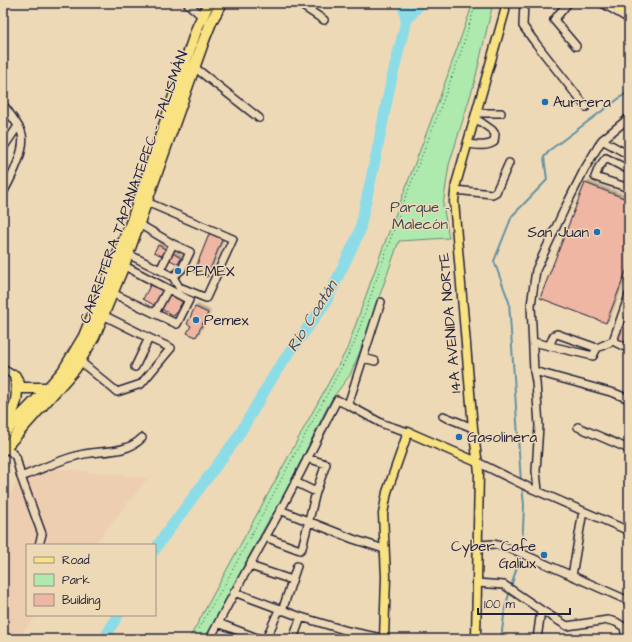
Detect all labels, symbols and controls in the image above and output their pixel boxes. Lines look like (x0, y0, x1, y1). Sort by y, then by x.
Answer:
street label: CARRETERA TAPANATEPEC - TALISMÁN (75, 48, 193, 326)
place label: Aurrera (553, 92, 611, 113)
marker: Aurrera (540, 97, 550, 107)
park label: Parque - Malecón (390, 197, 450, 235)
place label: San Juan (528, 222, 589, 243)
marker: San Juan (592, 227, 602, 237)
street label: 14A AVENIDA NORTE (433, 252, 467, 394)
place label: PEMEX (186, 261, 235, 282)
marker: PEMEX (173, 266, 183, 276)
water label: Río Coatán (281, 274, 344, 356)
place label: Pemex (204, 310, 249, 331)
marker: Pemex (191, 315, 201, 325)
place label: Gasolinera (467, 427, 538, 448)
marker: Gasolinera (454, 432, 464, 442)
place label: Cyber Cafe Galiux (451, 536, 537, 574)
legend (26, 544, 156, 616)
marker: Cyber Cafe Galiux (539, 550, 549, 560)
text: Road (62, 552, 90, 569)
text: Park (62, 572, 90, 589)
scale bar (478, 590, 570, 616)
text: Building (62, 592, 100, 610)
text: 100 m (484, 596, 515, 613)

